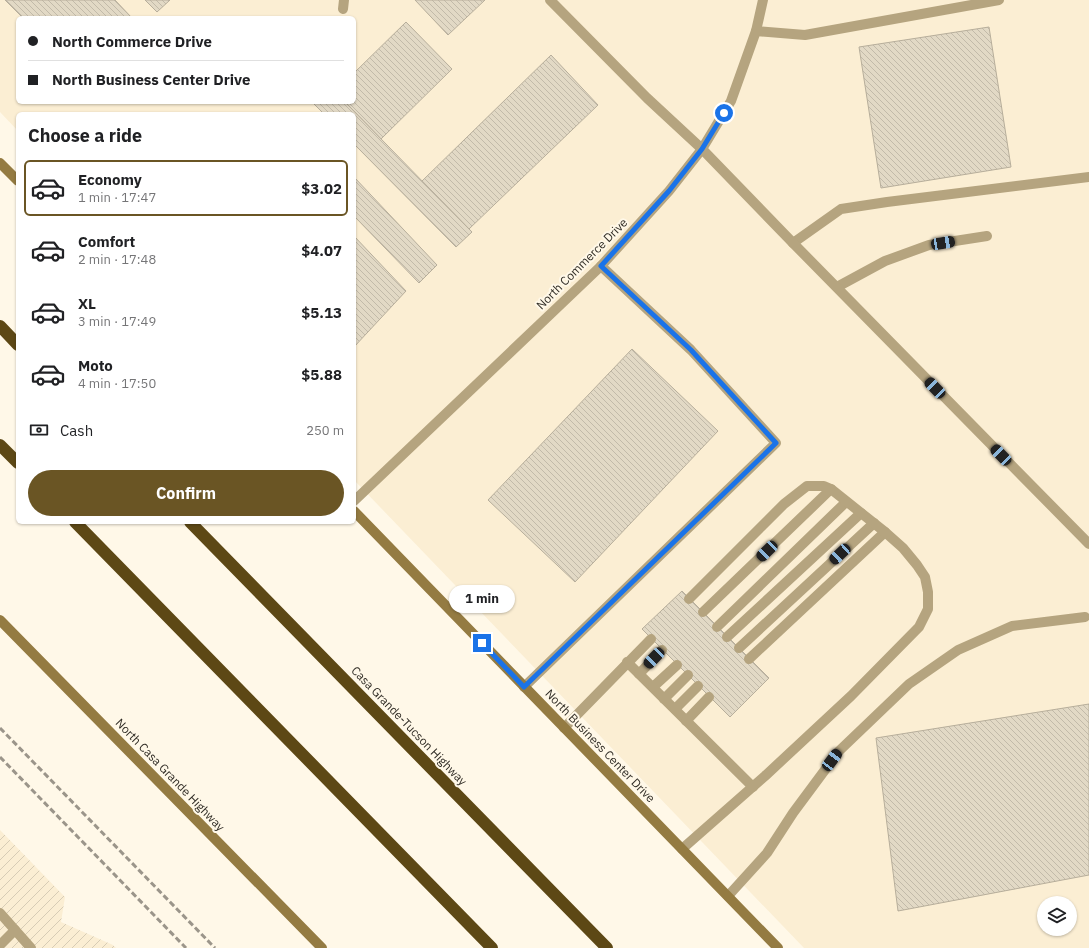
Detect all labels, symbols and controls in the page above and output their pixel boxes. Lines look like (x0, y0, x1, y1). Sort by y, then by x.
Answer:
text: North Commerce Drive (52, 32, 212, 51)
text: North Business Center Drive (52, 70, 250, 89)
route start (715, 104, 733, 122)
text: Choose a ride (28, 124, 142, 147)
icon: car (30, 170, 66, 206)
text: Economy (78, 170, 142, 189)
text: $3.02 (301, 179, 342, 198)
text: 1 min · 17:47 (78, 189, 156, 206)
street label: North Commerce Drive (533, 215, 631, 312)
icon: car (30, 232, 66, 268)
text: Comfort (78, 232, 135, 251)
car (930, 235, 956, 251)
text: $4.07 (301, 241, 342, 260)
text: 2 min · 17:48 (78, 251, 156, 268)
icon: car (30, 294, 66, 330)
text: XL (78, 294, 96, 313)
text: $5.13 (301, 303, 342, 322)
text: 3 min · 17:49 (78, 313, 156, 330)
icon: car (30, 356, 66, 392)
text: Moto (78, 356, 113, 375)
text: $5.88 (301, 365, 342, 384)
text: 4 min · 17:50 (78, 375, 156, 392)
car (922, 375, 948, 401)
icon: cash (28, 419, 50, 441)
text: Cash (60, 421, 93, 440)
text: 250 m (306, 422, 344, 439)
car (988, 442, 1014, 468)
button: Confirm (28, 470, 344, 516)
car (754, 538, 780, 564)
car (827, 541, 853, 567)
callout: 1 min (449, 585, 515, 613)
text: 1 min (465, 590, 499, 607)
route end (473, 634, 491, 652)
car (641, 645, 667, 671)
street label: Casa Grande-Tucson Highway (348, 663, 470, 788)
street label: North Business Center Drive (542, 686, 659, 806)
street label: North Casa Grande Highway (113, 715, 228, 834)
car (820, 747, 844, 773)
map controls (1037, 896, 1077, 936)
button: layers (1037, 896, 1077, 936)

